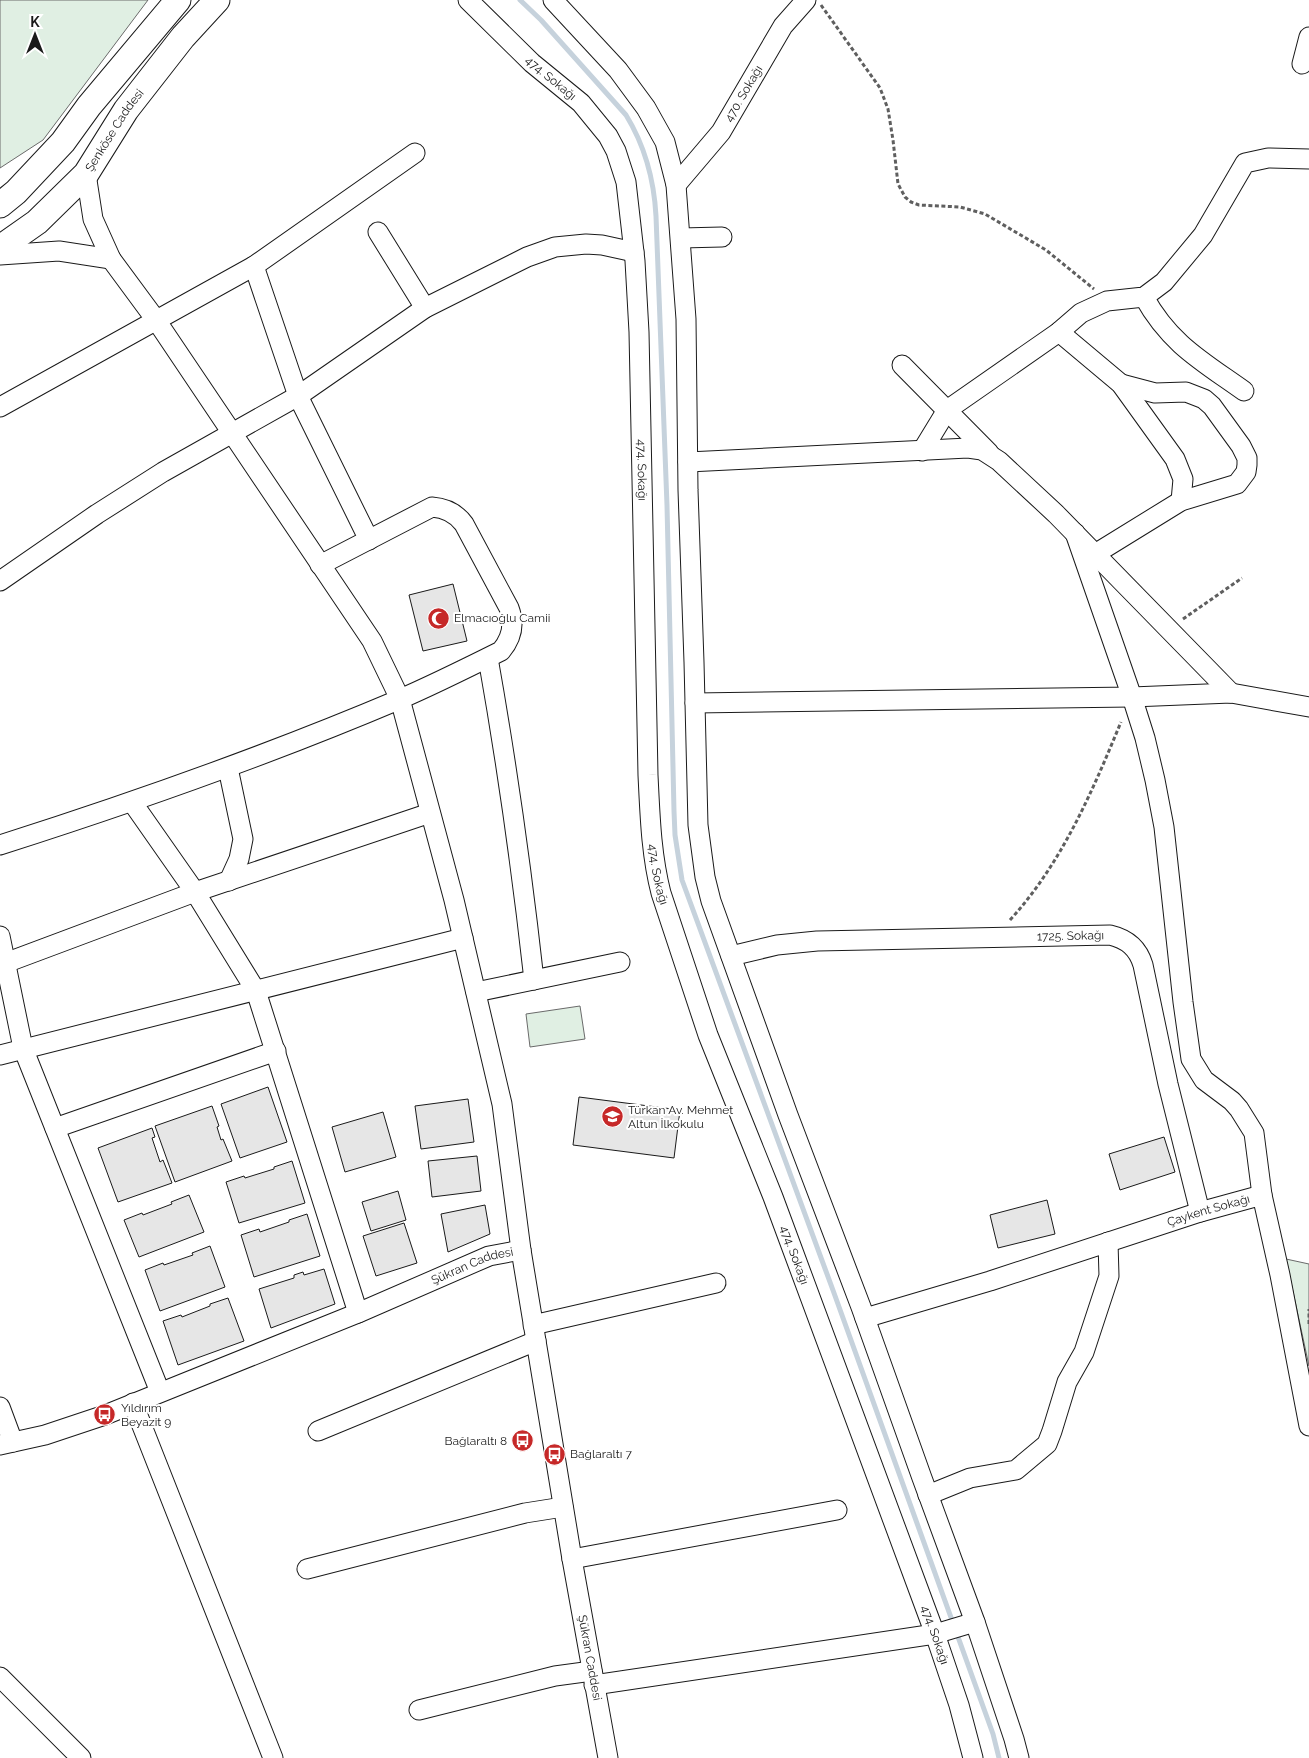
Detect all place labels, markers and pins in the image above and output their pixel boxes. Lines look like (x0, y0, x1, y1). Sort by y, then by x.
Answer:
mosque icon: Elmacıoğlu Camii (426, 606, 450, 630)
place label: Elmacıoğlu Camii (454, 611, 550, 625)
place label: Türkan Av. Mehmet Altun İlkokulu (628, 1103, 733, 1131)
school or university icon: Türkan Av. Mehmet Altun İlkokulu (600, 1105, 624, 1129)
place label: Yıldırım Beyazit 9 (121, 1401, 171, 1429)
bus stop icon: Yıldırım Beyazit 9 (93, 1403, 117, 1427)
bus stop icon: Bağlaraltı 8 (511, 1429, 535, 1453)
place label: Bağlaraltı 8 (444, 1434, 507, 1448)
bus stop icon: Bağlaraltı 7 (542, 1442, 566, 1466)
place label: Bağlaraltı 7 (570, 1447, 632, 1461)

